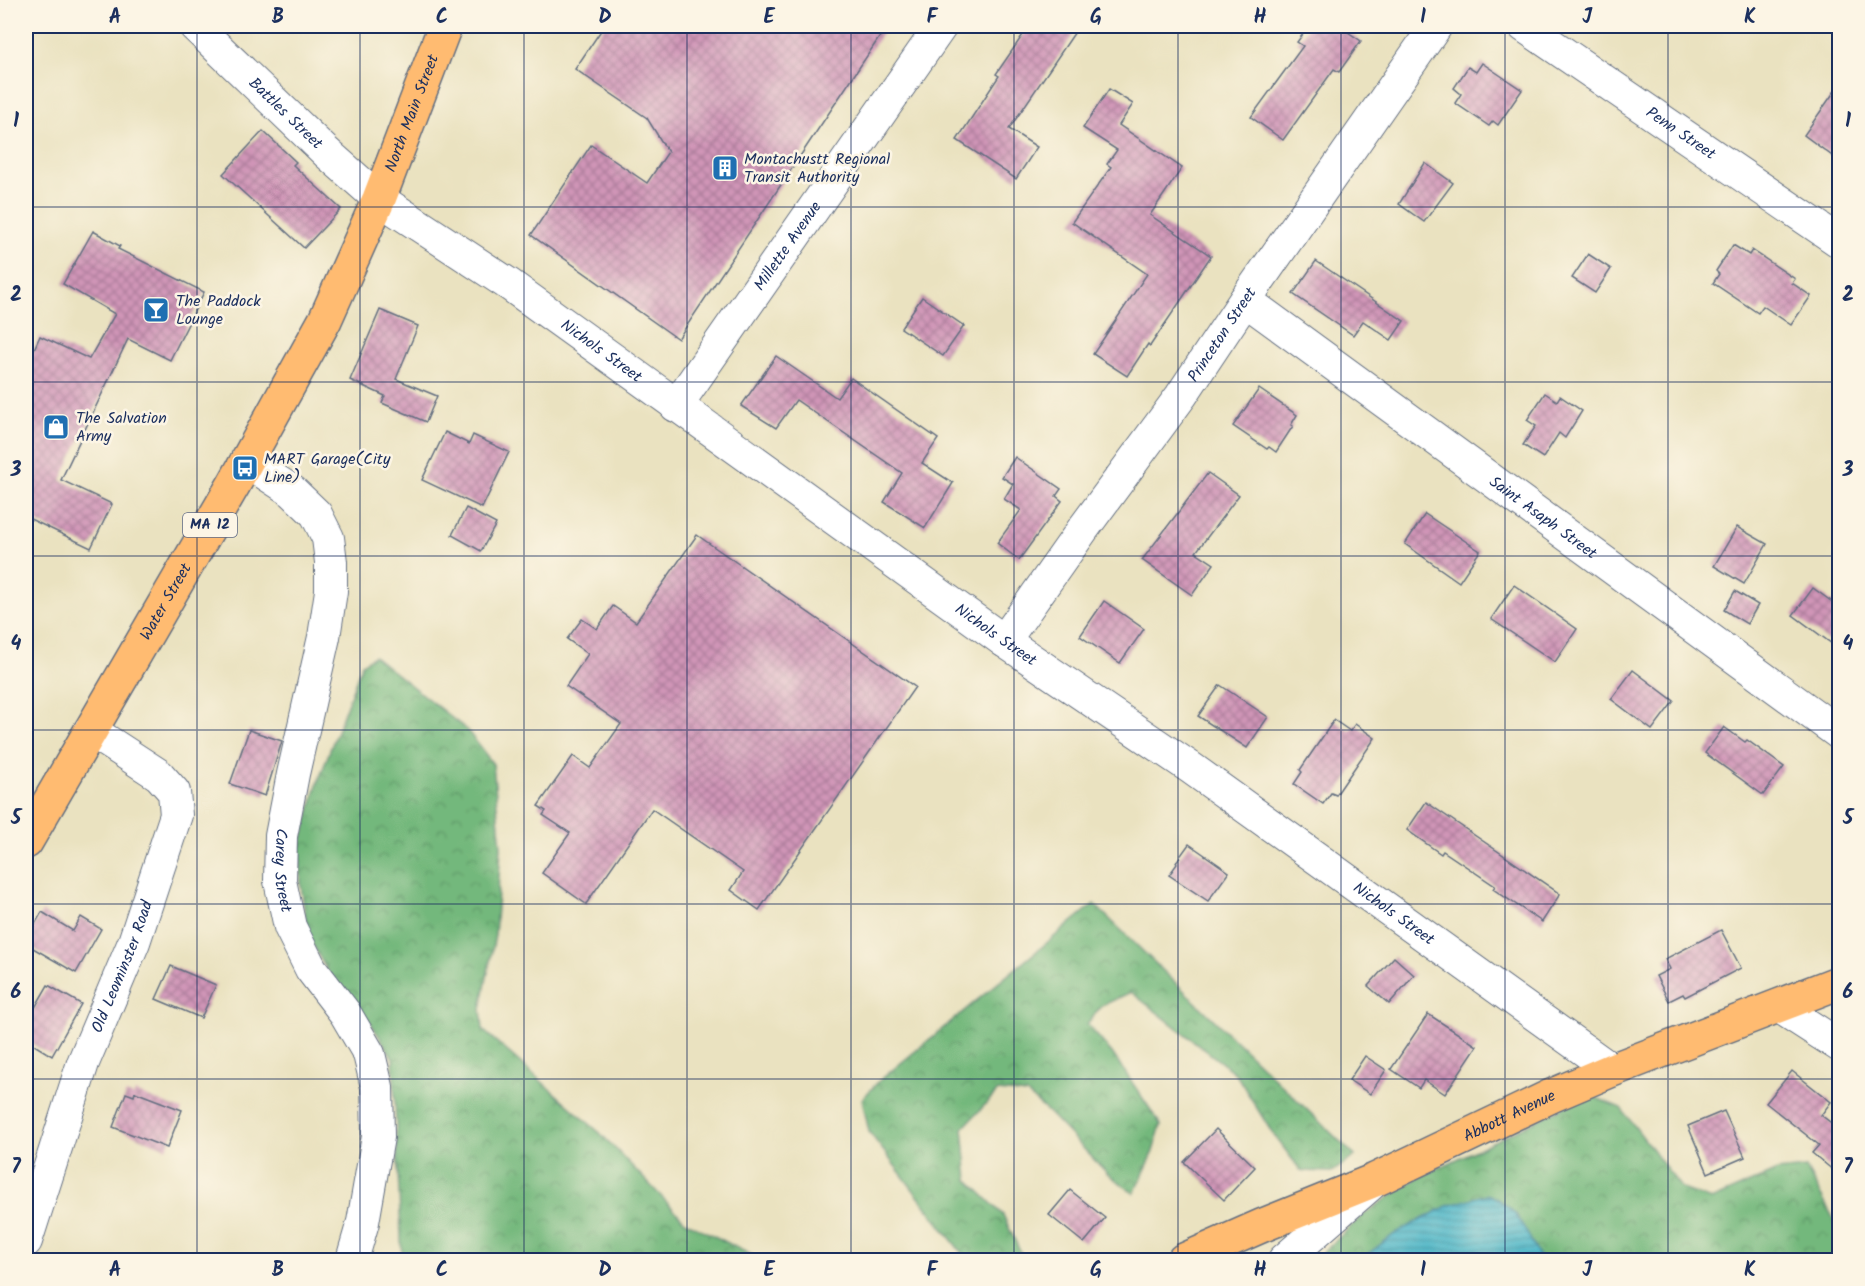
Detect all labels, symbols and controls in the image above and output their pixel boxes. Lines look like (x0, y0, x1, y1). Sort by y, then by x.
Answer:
text: A (109, 2, 121, 34)
text: B (272, 2, 284, 34)
text: C (436, 2, 448, 34)
text: D (598, 2, 612, 34)
text: E (763, 2, 775, 34)
text: F (927, 2, 939, 34)
text: G (1090, 2, 1102, 34)
text: H (1253, 2, 1267, 34)
text: I (1420, 2, 1426, 34)
text: J (1582, 2, 1593, 34)
text: K (1744, 2, 1756, 34)
street label: North Main Street (378, 50, 446, 176)
street label: Battles Street (243, 71, 329, 156)
street label: Penn Street (1641, 100, 1722, 167)
text: 1 (13, 106, 19, 138)
text: 1 (1845, 106, 1851, 138)
place label: Montachustt Regional Transit Authority (744, 147, 890, 190)
building icon: Montachustt Regional Transit Authority (710, 153, 740, 183)
street label: Millette Avenue (747, 196, 828, 296)
text: 2 (10, 280, 22, 312)
text: 2 (1842, 280, 1854, 312)
street label: Princeton Street (1181, 281, 1263, 387)
place label: The Paddock Lounge (176, 289, 261, 332)
bar icon: The Paddock Lounge (141, 295, 171, 325)
street label: Nichols Street (555, 313, 648, 389)
place label: The Salvation Army (76, 406, 167, 449)
shop icon: The Salvation Army (41, 412, 71, 442)
place label: MART Garage(City Line) (264, 447, 391, 490)
bus stop icon: MART Garage(City Line) (230, 453, 260, 483)
text: 3 (10, 455, 22, 487)
text: 3 (1842, 455, 1854, 487)
street label: Saint Asaph Street (1484, 470, 1603, 566)
road number: MA 12 (183, 513, 237, 537)
street label: Water Street (133, 558, 198, 645)
street label: Nichols Street (950, 597, 1043, 673)
text: 4 (11, 629, 22, 661)
text: 4 (1843, 629, 1854, 661)
text: 5 (10, 803, 23, 835)
text: 5 (1842, 803, 1855, 835)
street label: Carey Street (268, 826, 299, 915)
street label: Nichols Street (1348, 876, 1441, 952)
street label: Old Leominster Road (85, 896, 160, 1037)
text: 6 (11, 977, 22, 1009)
text: 6 (1843, 977, 1854, 1009)
street label: Abbott Avenue (1459, 1083, 1559, 1149)
text: 7 (11, 1152, 21, 1184)
text: 7 (1843, 1152, 1853, 1184)
text: A (109, 1255, 121, 1286)
text: B (272, 1255, 284, 1286)
text: C (436, 1255, 448, 1286)
text: D (598, 1255, 612, 1286)
text: E (763, 1255, 775, 1286)
text: F (927, 1255, 939, 1286)
text: G (1090, 1255, 1102, 1286)
text: H (1253, 1255, 1267, 1286)
text: I (1420, 1255, 1426, 1286)
text: J (1582, 1255, 1593, 1286)
text: K (1744, 1255, 1756, 1286)

